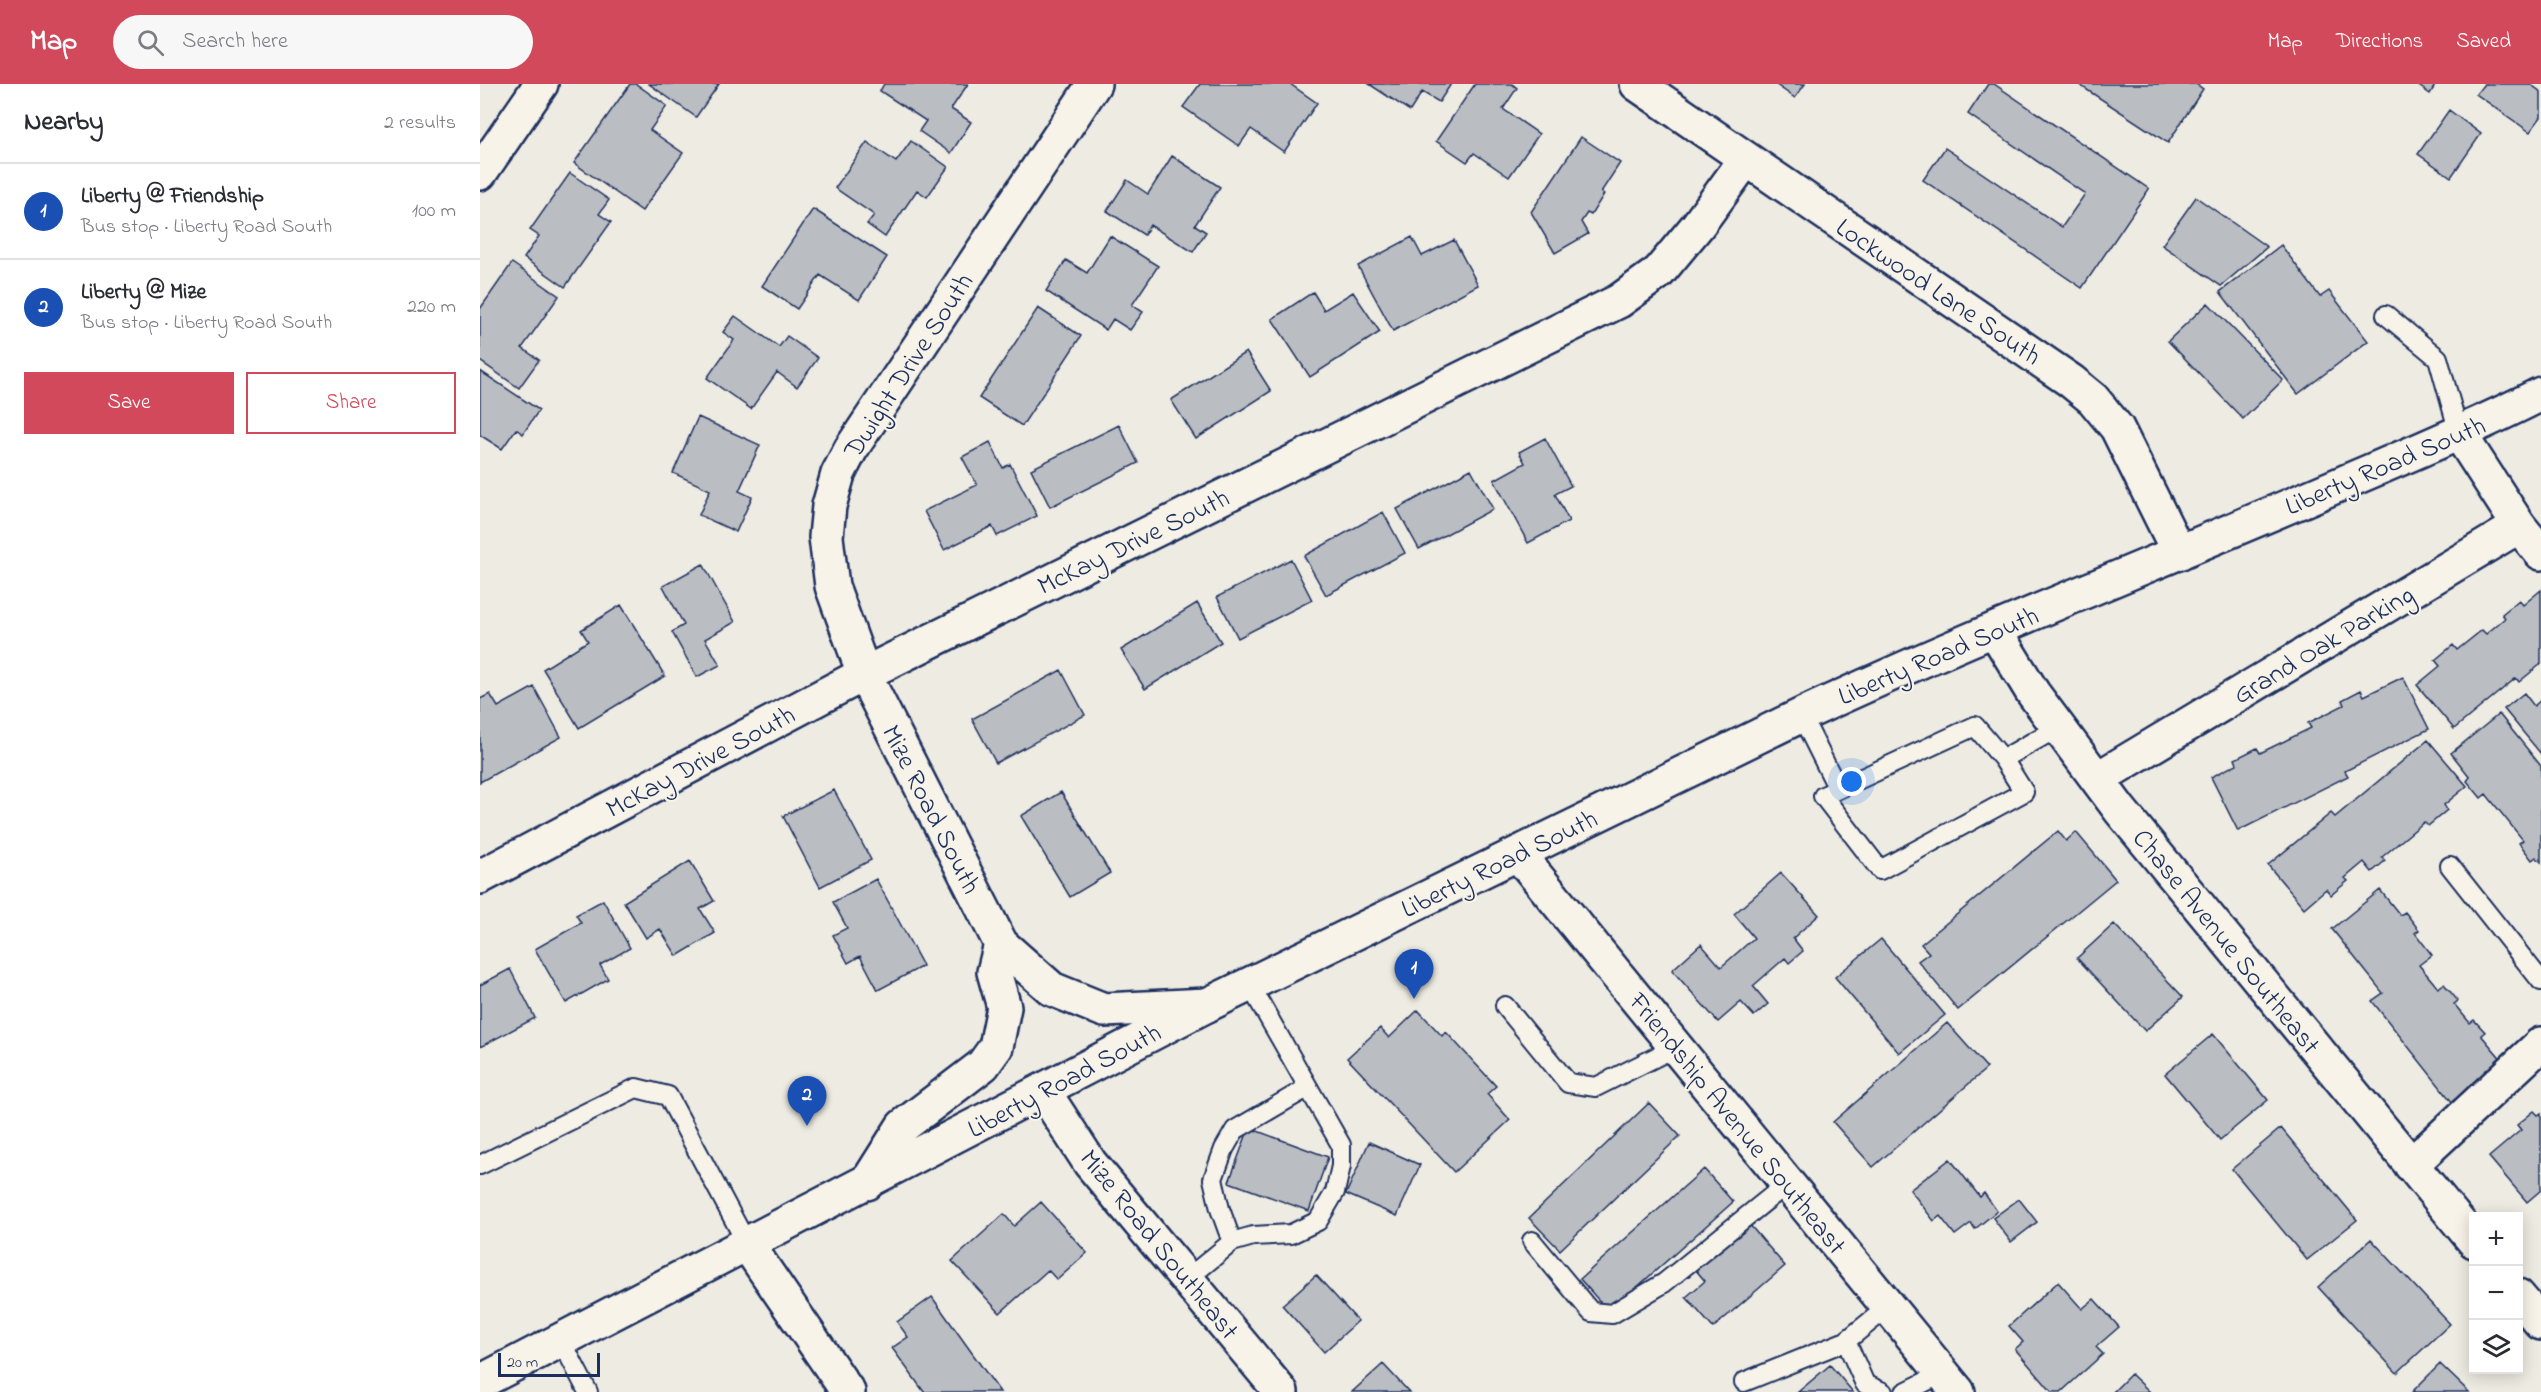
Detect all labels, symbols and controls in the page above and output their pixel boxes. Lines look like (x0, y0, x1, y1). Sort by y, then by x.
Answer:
search box (113, 15, 533, 69)
text: Map (30, 22, 77, 63)
icon: search (134, 26, 167, 59)
text: Search here (182, 26, 288, 58)
text: Map (2267, 27, 2303, 57)
text: Directions (2336, 27, 2423, 57)
text: Saved (2456, 27, 2511, 57)
text: Nearby (24, 104, 103, 142)
text: 2 results (384, 109, 456, 138)
text: Liberty @ Friendship (81, 181, 264, 213)
text: 1 (40, 197, 47, 226)
text: 100 m (412, 197, 456, 226)
street label: Lockwood Lane South (1827, 210, 2048, 377)
text: Bus stop · Liberty Road South (81, 213, 332, 242)
street label: Dwight Drive South (835, 266, 985, 468)
text: Liberty @ Mize (81, 277, 206, 309)
text: 2 (39, 293, 48, 322)
text: 220 m (407, 293, 456, 322)
text: Bus stop · Liberty Road South (81, 309, 332, 338)
button: Save (24, 372, 234, 434)
button: Share (246, 372, 456, 434)
street label: Liberty Road South (2280, 407, 2492, 527)
street label: McKay Drive South (1031, 480, 1237, 607)
street label: Grand Oak Parking (2226, 577, 2422, 716)
street label: Liberty Road South (1833, 597, 2045, 717)
street label: McKay Drive South (599, 697, 803, 830)
street label: Mize Road South (870, 719, 989, 902)
your location (1837, 767, 1866, 796)
street label: Liberty Road South (1395, 801, 1605, 930)
street label: Chase Avenue Southeast (2122, 821, 2328, 1064)
pin: 1 (1394, 950, 1434, 999)
street label: Friendship Avenue Southeast (1617, 984, 1854, 1264)
street label: Liberty Road South (961, 1015, 1169, 1150)
pin: 2 (788, 1076, 826, 1126)
street label: Mize Road Southeast (1069, 1142, 1247, 1349)
map controls (2469, 1212, 2523, 1374)
button: + (2469, 1212, 2523, 1266)
button: − (2469, 1266, 2523, 1320)
button: layers (2469, 1320, 2523, 1374)
scale bar (498, 1350, 600, 1378)
text: 20 m (507, 1351, 538, 1375)

